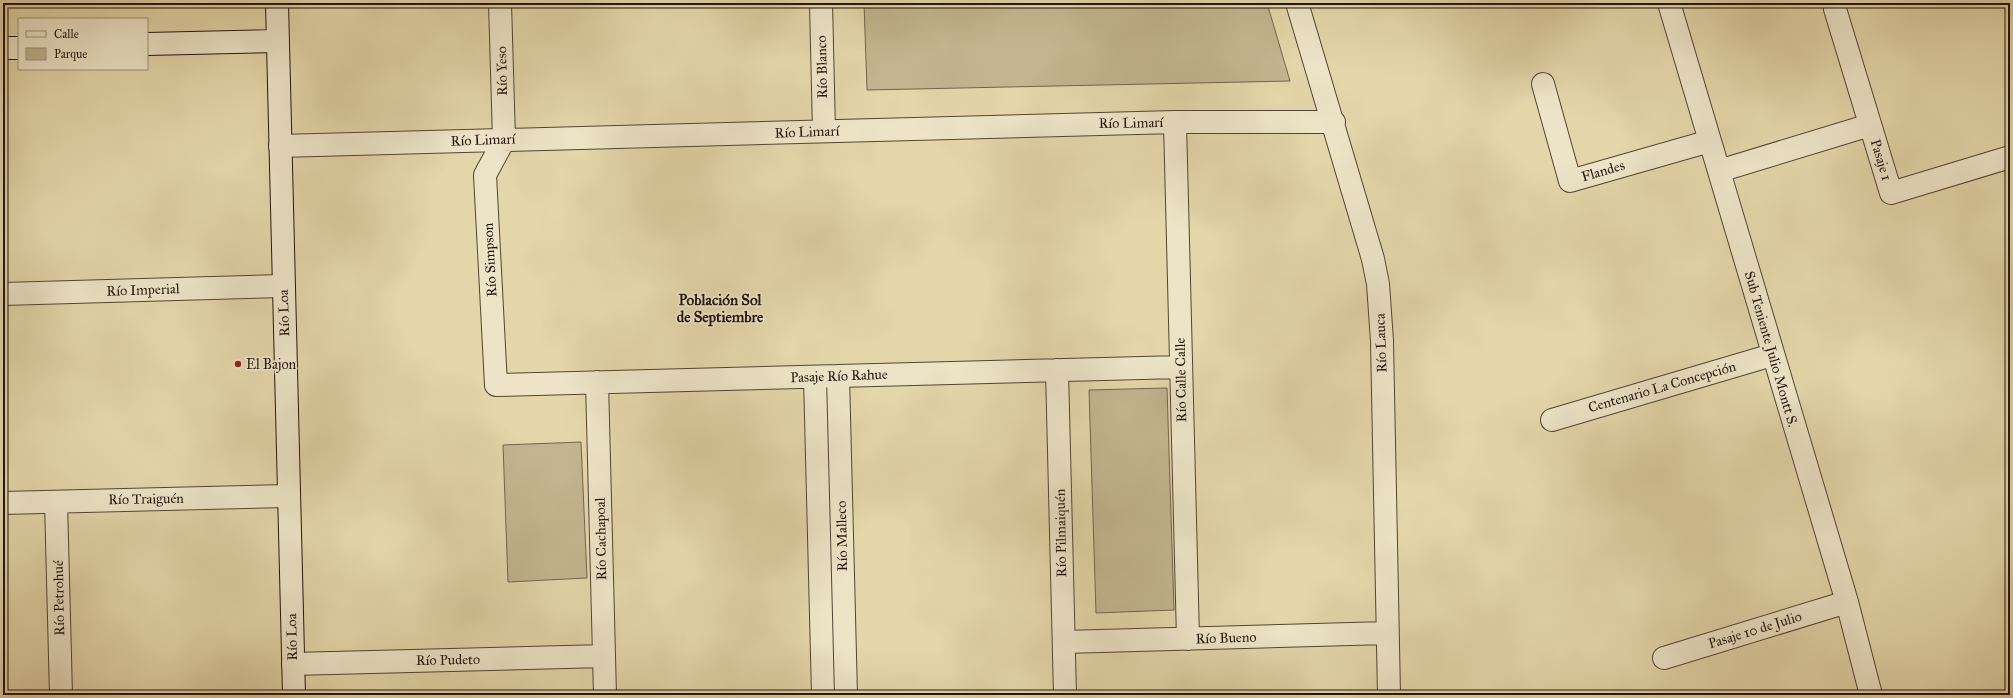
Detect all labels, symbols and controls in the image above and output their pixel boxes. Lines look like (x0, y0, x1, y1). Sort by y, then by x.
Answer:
legend (18, 18, 148, 70)
text: Calle (54, 27, 79, 41)
street label: Río Blanco (813, 35, 831, 99)
street label: Río Yeso (493, 46, 511, 96)
text: Parque (54, 47, 87, 62)
street label: Río Limarí (1098, 114, 1165, 132)
street label: Río Limarí (774, 122, 841, 142)
street label: Río Limarí (450, 130, 517, 150)
street label: Pasaje 1 (1867, 137, 1895, 183)
street label: Flandes (1579, 157, 1627, 185)
street label: Río Simpson (480, 222, 500, 298)
street label: Sub Teniente Julio Montt S. (1740, 269, 1801, 429)
street label: Río Imperial (106, 280, 180, 300)
street label: Río Loa (275, 289, 293, 337)
district label: Población Sol de Septiembre (677, 291, 764, 327)
street label: Río Lauca (1371, 313, 1391, 373)
street label: Río Calle Calle (1172, 337, 1190, 422)
place label: El Bajon (246, 356, 297, 373)
street label: Centenario La Concepción (1586, 358, 1738, 416)
marker: El Bajon (233, 359, 243, 369)
street label: Pasaje Río Rahue (790, 366, 888, 386)
street label: Río Pilmaiquén (1052, 488, 1071, 577)
street label: Río Traiguén (108, 490, 184, 508)
street label: Río Cachapoal (592, 497, 610, 581)
street label: Río Malleco (833, 501, 851, 571)
street label: Río Petrohué (50, 560, 68, 636)
street label: Pasaje 10 de Julio (1706, 608, 1804, 653)
street label: Río Loa (283, 613, 301, 661)
street label: Río Bueno (1195, 628, 1257, 648)
street label: Río Pudeto (416, 651, 480, 669)

